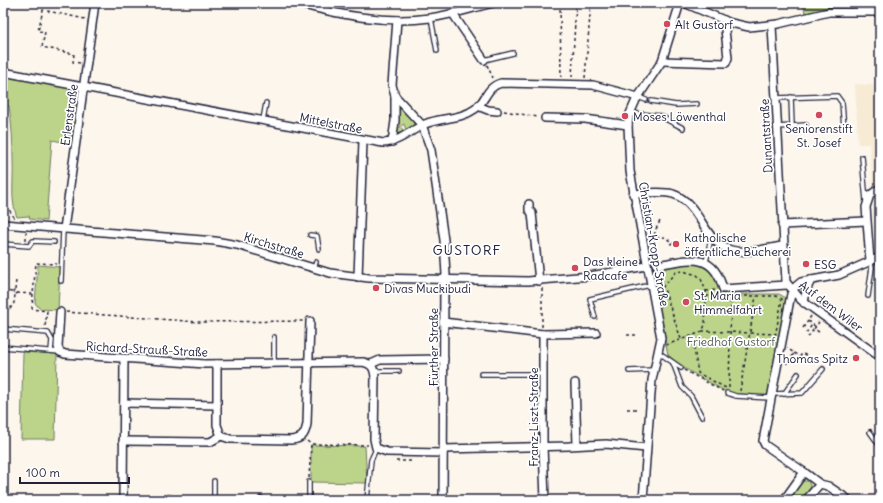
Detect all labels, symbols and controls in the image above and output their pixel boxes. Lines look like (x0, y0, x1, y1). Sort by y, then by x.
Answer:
place label: Alt Gustorf (675, 17, 734, 32)
marker: Alt Gustorf (662, 19, 672, 29)
street label: Erlenstraße (57, 83, 81, 147)
street label: Dunantstraße (757, 98, 775, 174)
place label: Moses Löwenthal (633, 109, 726, 124)
street label: Mittelstraße (298, 110, 364, 136)
marker: Seniorenstift St. Josef (814, 110, 824, 120)
marker: Moses Löwenthal (620, 111, 630, 121)
place label: Seniorenstift St. Josef (785, 121, 853, 150)
street label: Christian-Kropp-Straße (636, 181, 672, 307)
street label: Kirchstraße (242, 229, 306, 261)
place label: Katholische öffentliche Bücherei (684, 230, 791, 259)
marker: Katholische öffentliche Bücherei (671, 239, 681, 249)
district label: GUSTORF (432, 241, 502, 259)
place label: Das kleine Radcafe (583, 254, 638, 283)
place label: ESG (814, 257, 837, 272)
marker: ESG (801, 259, 811, 269)
marker: Das kleine Radcafe (570, 263, 580, 273)
street label: Auf dem Wiler (796, 277, 866, 335)
place label: Divas Muckibudi (384, 281, 471, 296)
marker: Divas Muckibudi (371, 283, 381, 293)
place label: St. Maria Himmelfahrt (694, 288, 762, 317)
marker: St. Maria Himmelfahrt (681, 297, 691, 307)
street label: Fürther Straße (426, 308, 441, 386)
park label: Friedhof Gustorf (687, 334, 776, 349)
street label: Richard-Strauß-Straße (86, 338, 208, 360)
place label: Thomas Spitz (776, 351, 848, 366)
marker: Thomas Spitz (851, 353, 861, 363)
street label: Franz-Liszt-Straße (526, 367, 541, 467)
scale bar (20, 459, 129, 485)
text: 100 m (26, 465, 60, 480)

